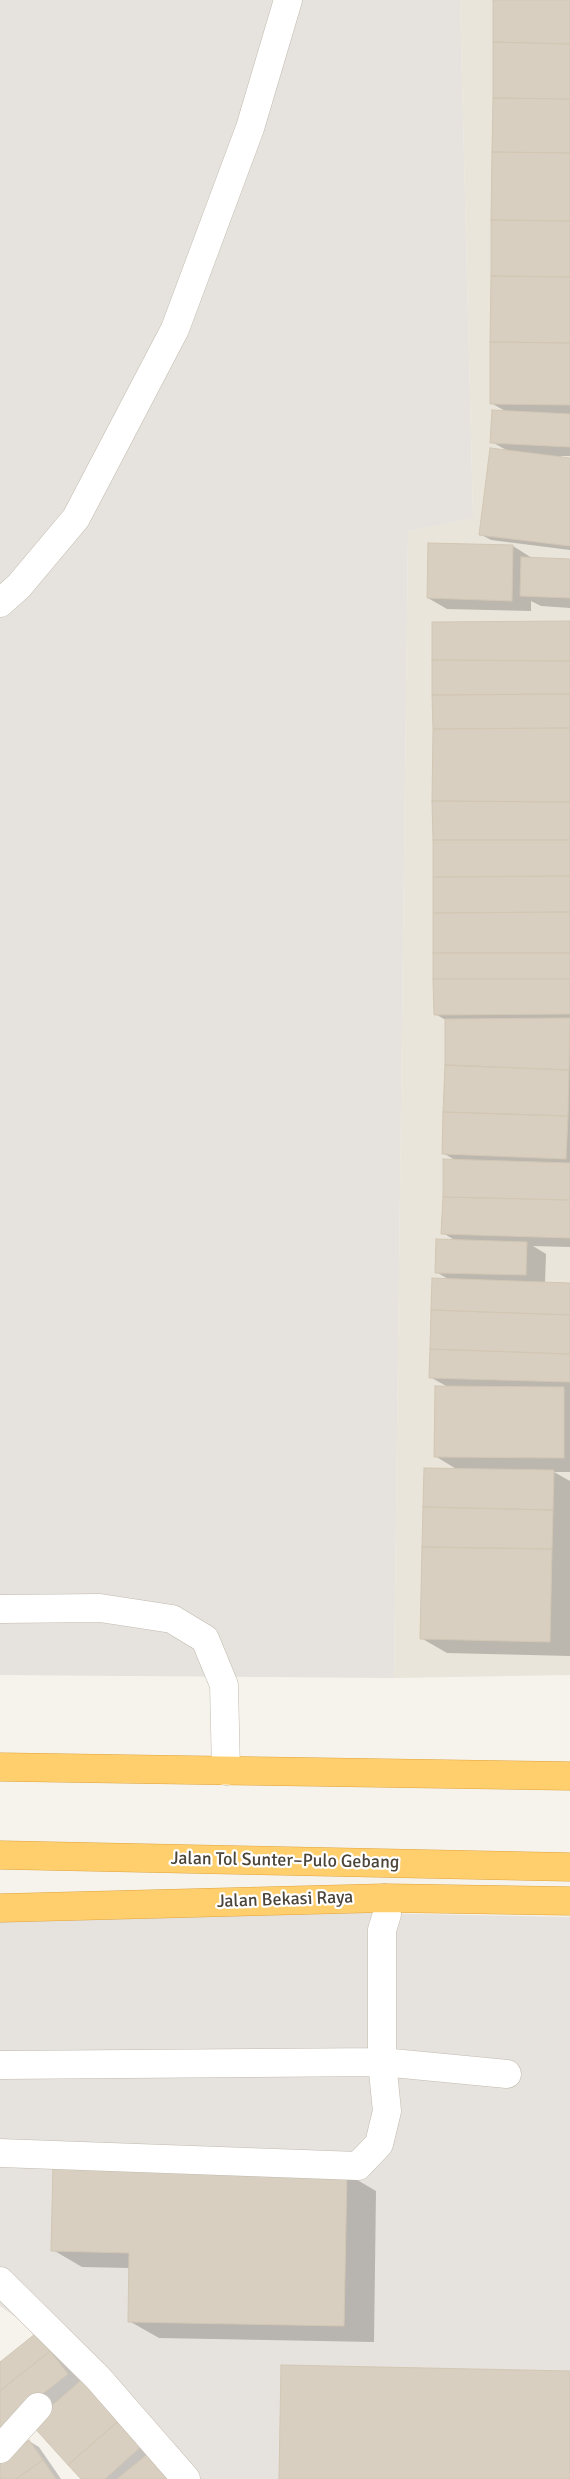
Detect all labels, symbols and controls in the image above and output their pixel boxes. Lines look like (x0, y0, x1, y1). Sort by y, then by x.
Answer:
street label: Jalan Tol Sunter–Pulo Gebang (171, 1848, 399, 1874)
street label: Jalan Bekasi Raya (216, 1887, 354, 1913)

